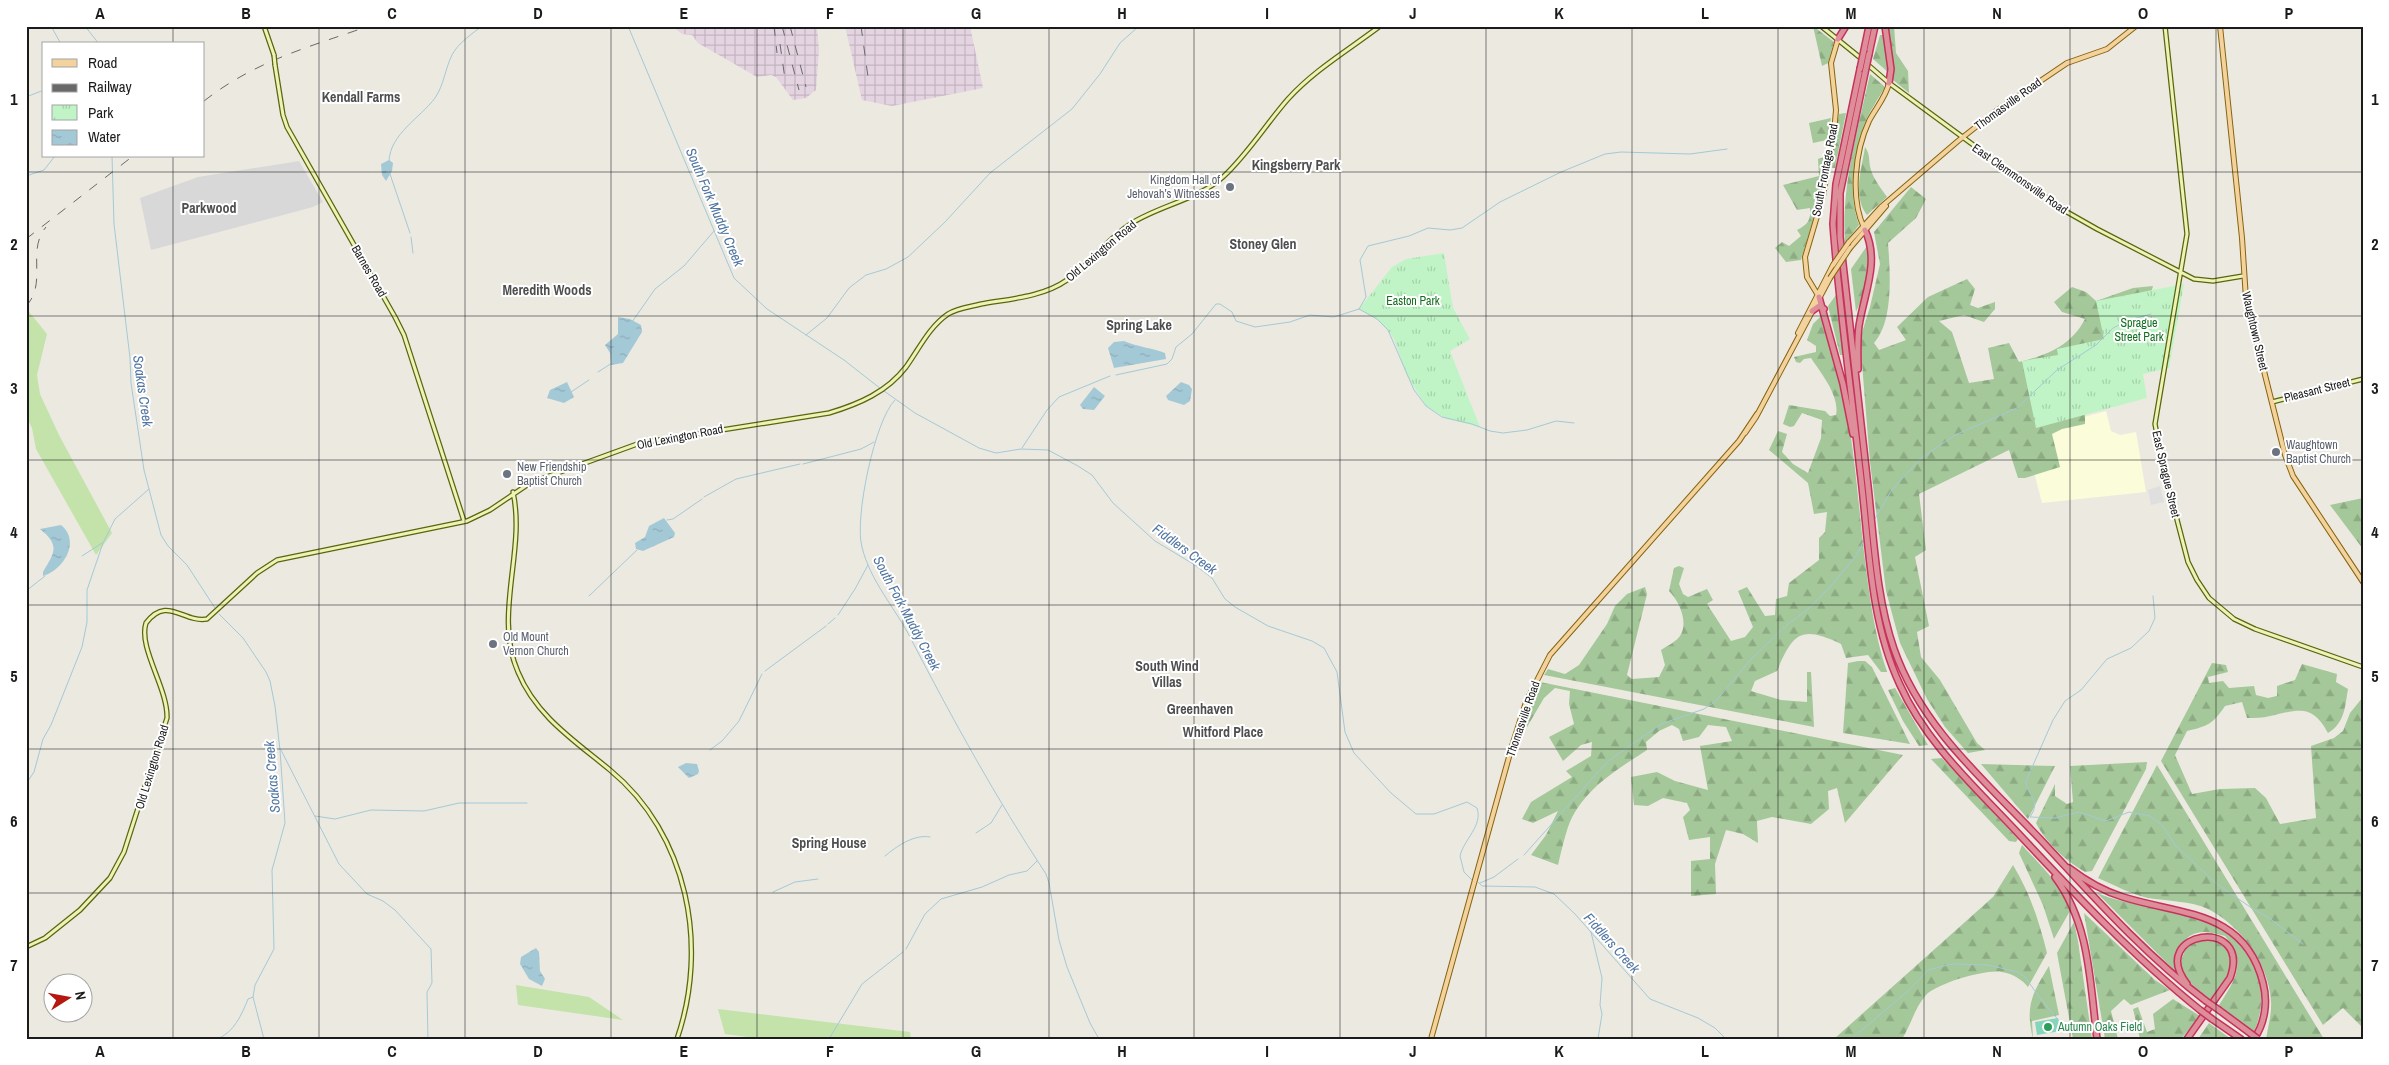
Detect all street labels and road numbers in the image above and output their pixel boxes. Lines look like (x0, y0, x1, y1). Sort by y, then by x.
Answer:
street label: Thomasville Road (1971, 74, 2045, 134)
street label: South Frontage Road (1808, 122, 1842, 218)
street label: East Clemmonsville Road (1969, 140, 2071, 218)
street label: Old Lexington Road (1062, 217, 1140, 285)
street label: Barnes Road (348, 242, 390, 300)
street label: Waughtown Street (2238, 290, 2272, 372)
street label: Pleasant Street (2282, 374, 2352, 406)
street label: Old Lexington Road (636, 421, 724, 453)
street label: East Sprague Street (2148, 429, 2184, 519)
street label: Thomasville Road (1503, 679, 1543, 759)
street label: Old Lexington Road (132, 723, 172, 811)

